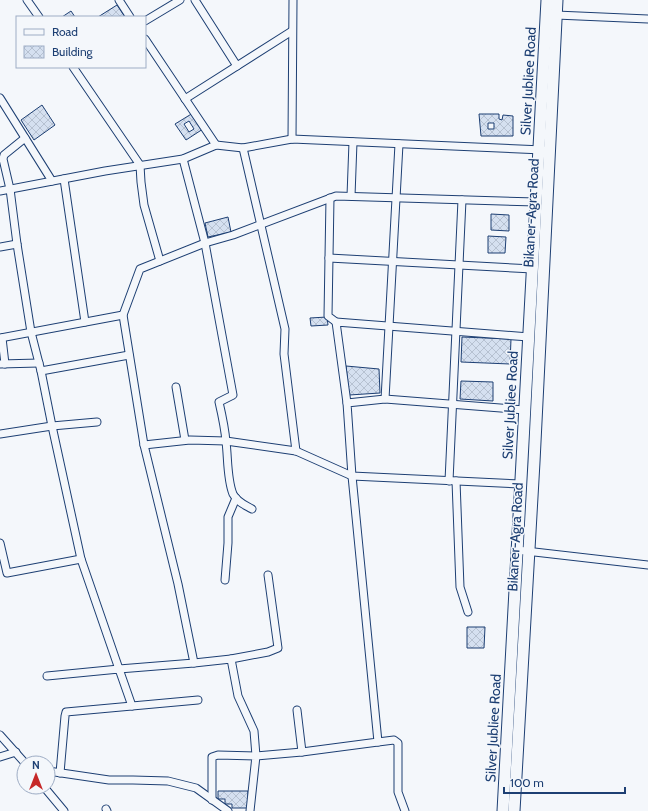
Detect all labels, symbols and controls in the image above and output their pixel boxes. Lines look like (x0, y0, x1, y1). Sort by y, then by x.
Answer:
legend (16, 16, 146, 68)
text: Road (52, 24, 78, 39)
street label: Silver Jubliee Road (516, 26, 540, 136)
text: Building (52, 44, 94, 59)
street label: Bikaner-Agra Road (519, 158, 543, 268)
street label: Silver Jubliee Road (498, 350, 522, 460)
street label: Bikaner-Agra Road (503, 482, 527, 592)
street label: Silver Jubliee Road (481, 673, 505, 783)
north arrow (16, 755, 56, 795)
text: N (32, 758, 40, 772)
scale bar (504, 769, 625, 795)
text: 100 m (510, 775, 544, 790)

